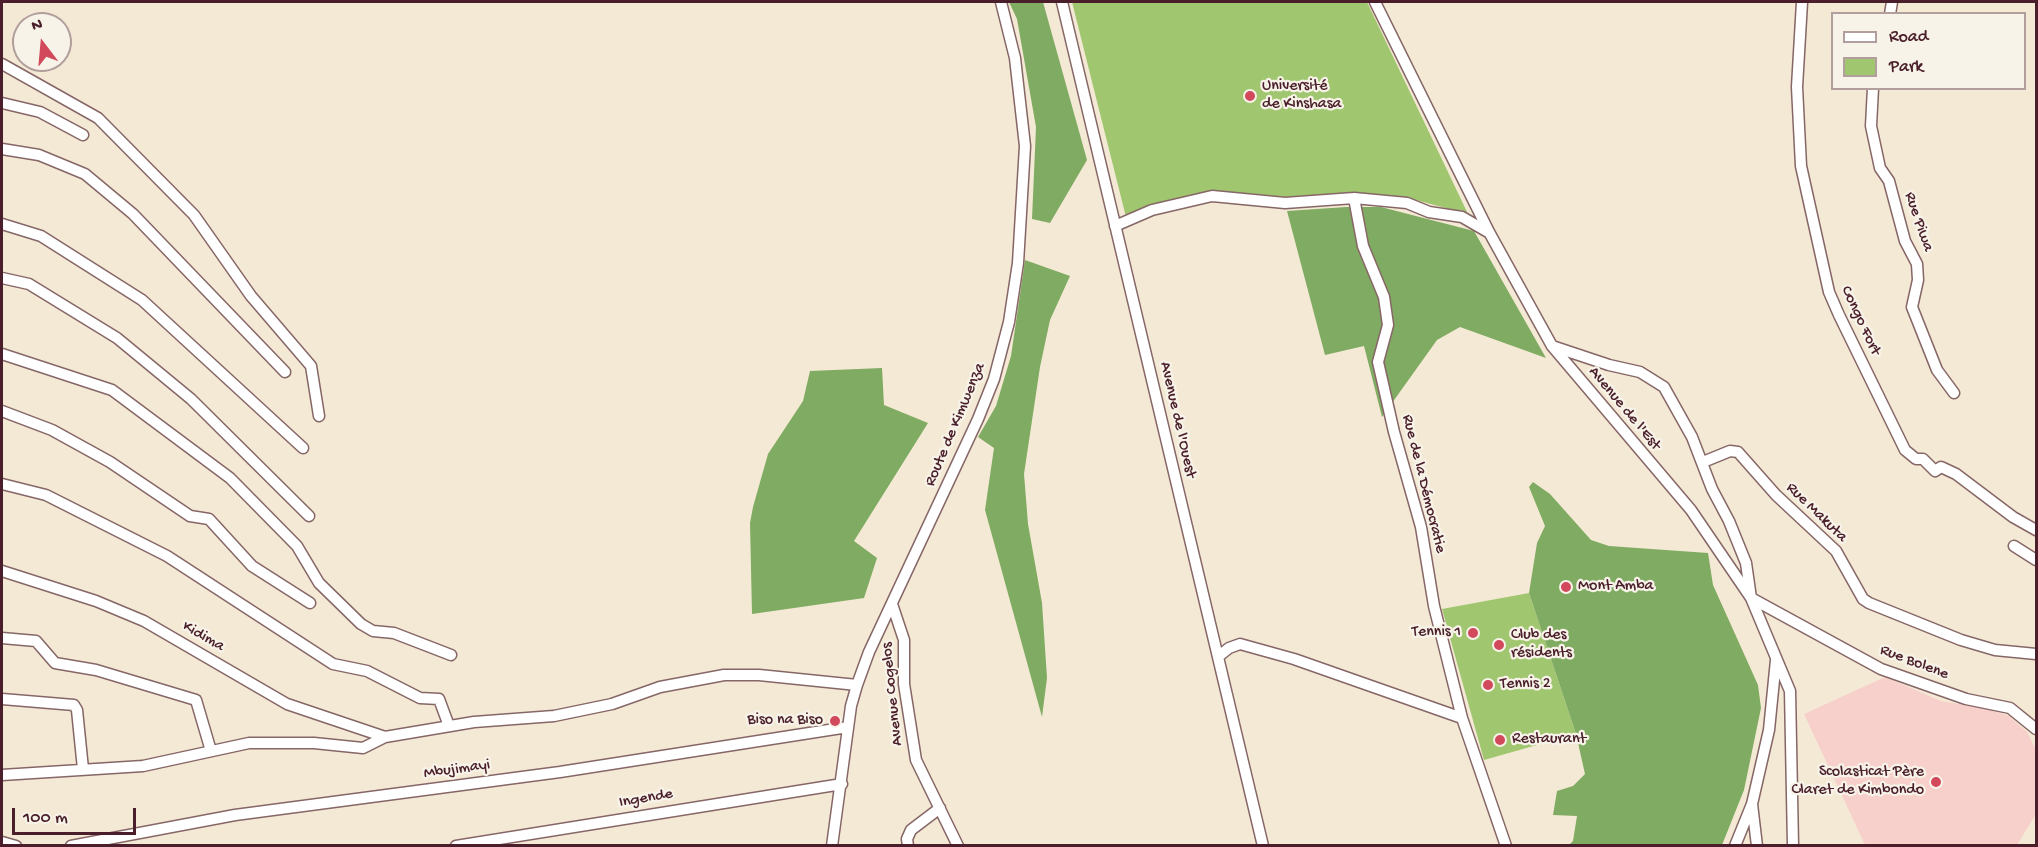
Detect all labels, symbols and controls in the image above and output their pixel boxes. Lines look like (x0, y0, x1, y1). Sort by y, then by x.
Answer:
north arrow (12, 12, 72, 72)
legend (1831, 12, 2026, 90)
text: N (30, 16, 45, 37)
text: Road (1889, 27, 1928, 48)
text: Park (1889, 57, 1923, 78)
place label: Université de Kinshasa (1262, 77, 1341, 115)
marker: Université de Kinshasa (1243, 89, 1257, 103)
street label: Rue Piwa (1899, 190, 1937, 254)
street label: Congo Fort (1836, 283, 1884, 359)
street label: Route de Kimwenza (921, 360, 991, 490)
street label: Avenue de l'Ouest (1154, 360, 1200, 480)
street label: Avenue de l'Est (1583, 363, 1665, 455)
street label: Rue de la Démocratie (1396, 413, 1450, 555)
street label: Rue Makuta (1781, 479, 1851, 547)
place label: Mont Amba (1578, 577, 1653, 597)
marker: Mont Amba (1559, 580, 1573, 594)
street label: Kidima (179, 617, 227, 657)
place label: Tennis 1 (1412, 623, 1461, 643)
marker: Tennis 1 (1466, 626, 1480, 640)
place label: Club des résidents (1511, 626, 1572, 664)
marker: Club des résidents (1492, 638, 1506, 652)
street label: Avenue Cogelos (878, 641, 908, 747)
street label: Rue Bolene (1877, 641, 1951, 685)
place label: Tennis 2 (1500, 675, 1551, 695)
marker: Tennis 2 (1481, 678, 1495, 692)
place label: Biso na Biso (747, 711, 823, 731)
marker: Biso na Biso (828, 714, 842, 728)
place label: Restaurant (1512, 730, 1586, 750)
marker: Restaurant (1493, 733, 1507, 747)
street label: Mbujimayi (423, 756, 491, 784)
place label: Scolasticat Père Claret de Kimbondo (1792, 763, 1924, 801)
marker: Scolasticat Père Claret de Kimbondo (1929, 775, 1943, 789)
street label: Ingende (618, 785, 674, 813)
scale bar (15, 796, 140, 834)
text: 100 m (23, 808, 68, 829)

